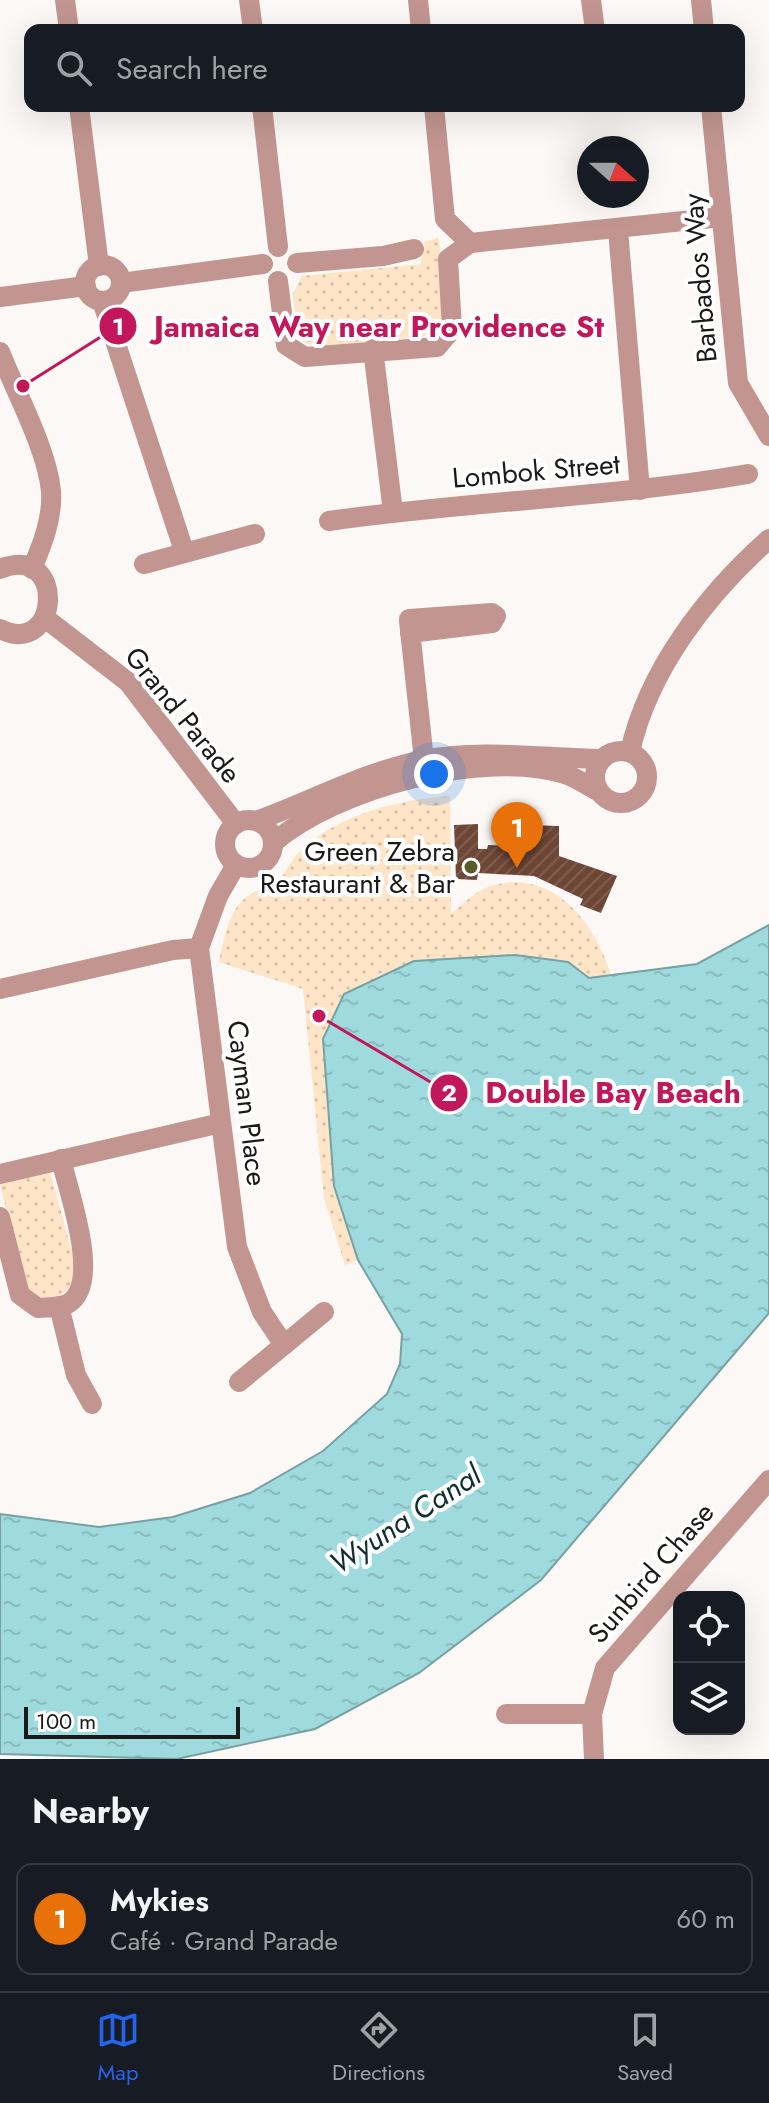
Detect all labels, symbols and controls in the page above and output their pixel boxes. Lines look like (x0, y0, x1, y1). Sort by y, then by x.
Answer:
search box (24, 24, 745, 112)
icon: search (52, 46, 96, 90)
text: Search here (116, 47, 268, 90)
north arrow (577, 136, 649, 208)
street label: Barbados Way (672, 191, 728, 364)
callout: Jamaica Way near Providence St (98, 299, 620, 353)
text: Jamaica Way near Providence St (149, 305, 605, 348)
text: 1 (112, 309, 124, 344)
street label: Lombok Street (450, 443, 622, 499)
street label: Grand Parade (115, 638, 251, 792)
your location (414, 754, 454, 794)
pin: 1 (491, 802, 543, 868)
place label: Green Zebra Restaurant & Bar (260, 831, 455, 904)
marker: Green Zebra Restaurant & Bar (462, 858, 480, 876)
street label: Cayman Place (217, 1018, 277, 1188)
callout: Double Bay Beach (429, 1066, 757, 1120)
text: Double Bay Beach (485, 1071, 741, 1114)
text: 2 (441, 1075, 457, 1110)
water label: Wyuna Canal (321, 1453, 490, 1584)
street label: Sunbird Chase (578, 1494, 724, 1652)
map controls (673, 1591, 745, 1735)
button: locate (673, 1591, 745, 1663)
button: layers (673, 1663, 745, 1735)
scale bar (24, 1703, 240, 1739)
text: 100 m (36, 1705, 96, 1737)
text: Nearby (32, 1787, 149, 1836)
text: Mykies (110, 1879, 209, 1922)
text: 1 (53, 1900, 67, 1938)
text: 60 m (676, 1900, 735, 1938)
text: Café · Grand Parade (110, 1922, 338, 1960)
tab: Map (96, 2008, 140, 2088)
tab: Directions (332, 2008, 425, 2088)
tab: Saved (617, 2008, 673, 2088)

